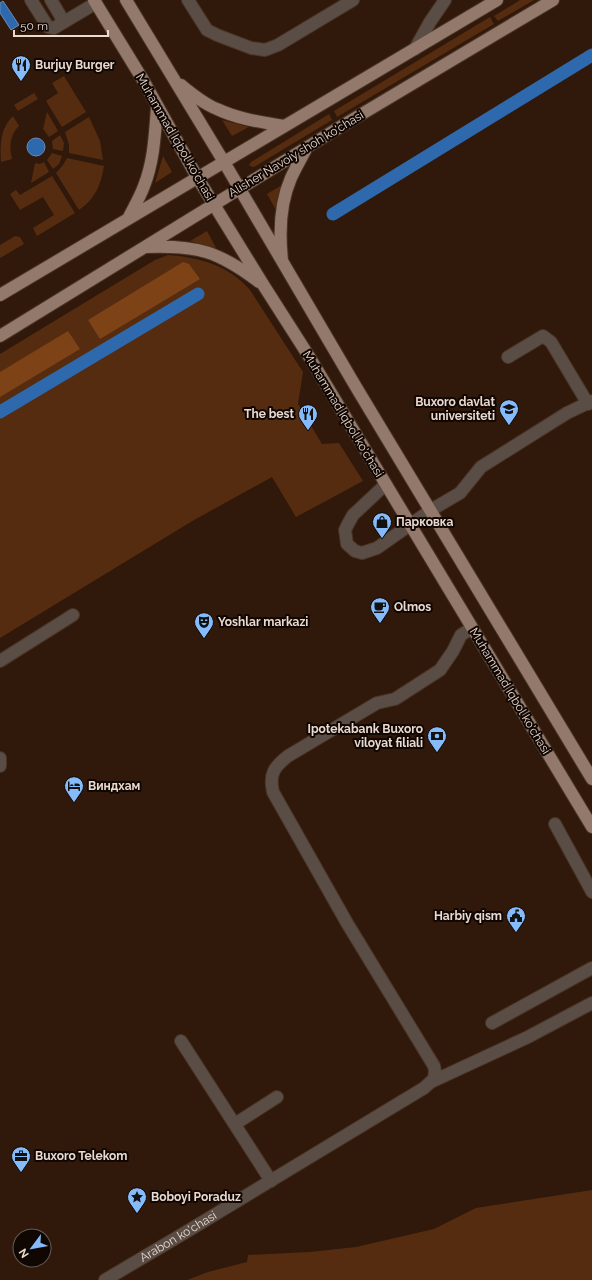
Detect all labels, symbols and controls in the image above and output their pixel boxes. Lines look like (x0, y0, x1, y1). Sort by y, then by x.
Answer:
scale bar (14, 12, 108, 38)
text: 50 m (20, 19, 48, 33)
restaurant icon: Burjuy Burger (10, 54, 32, 82)
place label: Burjuy Burger (35, 58, 115, 72)
street label: Muhammad Iqbol ko'chasi (133, 71, 217, 203)
street label: Alisher Navoiy shoh ko'chasi (226, 108, 366, 200)
street label: Muhammad Iqbol ko'chasi (300, 348, 386, 480)
place label: Buxoro davlat universiteti (415, 395, 495, 423)
school or university icon: Buxoro davlat universiteti (498, 398, 520, 426)
restaurant icon: The best (297, 403, 319, 431)
place label: The best (244, 407, 294, 421)
shop icon: Парковка (371, 511, 393, 539)
place label: Парковка (396, 515, 454, 529)
cafe icon: Olmos (369, 596, 391, 624)
place label: Olmos (394, 600, 431, 614)
theatre icon: Yoshlar markazi (193, 611, 215, 639)
place label: Yoshlar markazi (218, 615, 308, 629)
street label: Muhammad Iqbol ko'chasi (467, 625, 553, 757)
place label: Ipotekabank Buxoro viloyat filiali (307, 722, 423, 750)
bank icon: Ipotekabank Buxoro viloyat filiali (426, 725, 448, 753)
hotel icon: Виндхам (63, 775, 85, 803)
place label: Виндхам (88, 779, 141, 793)
public building icon: Harbiy qism (505, 905, 527, 933)
place label: Harbiy qism (434, 909, 502, 923)
office icon: Buxoro Telekom (10, 1145, 32, 1173)
place label: Buxoro Telekom (35, 1149, 128, 1163)
place icon: Boboyi Poraduz (126, 1186, 148, 1214)
place label: Boboyi Poraduz (151, 1190, 241, 1204)
street label: Arabon ko'chasi (137, 1208, 219, 1265)
north arrow (12, 1228, 52, 1268)
text: N (16, 1246, 32, 1260)

